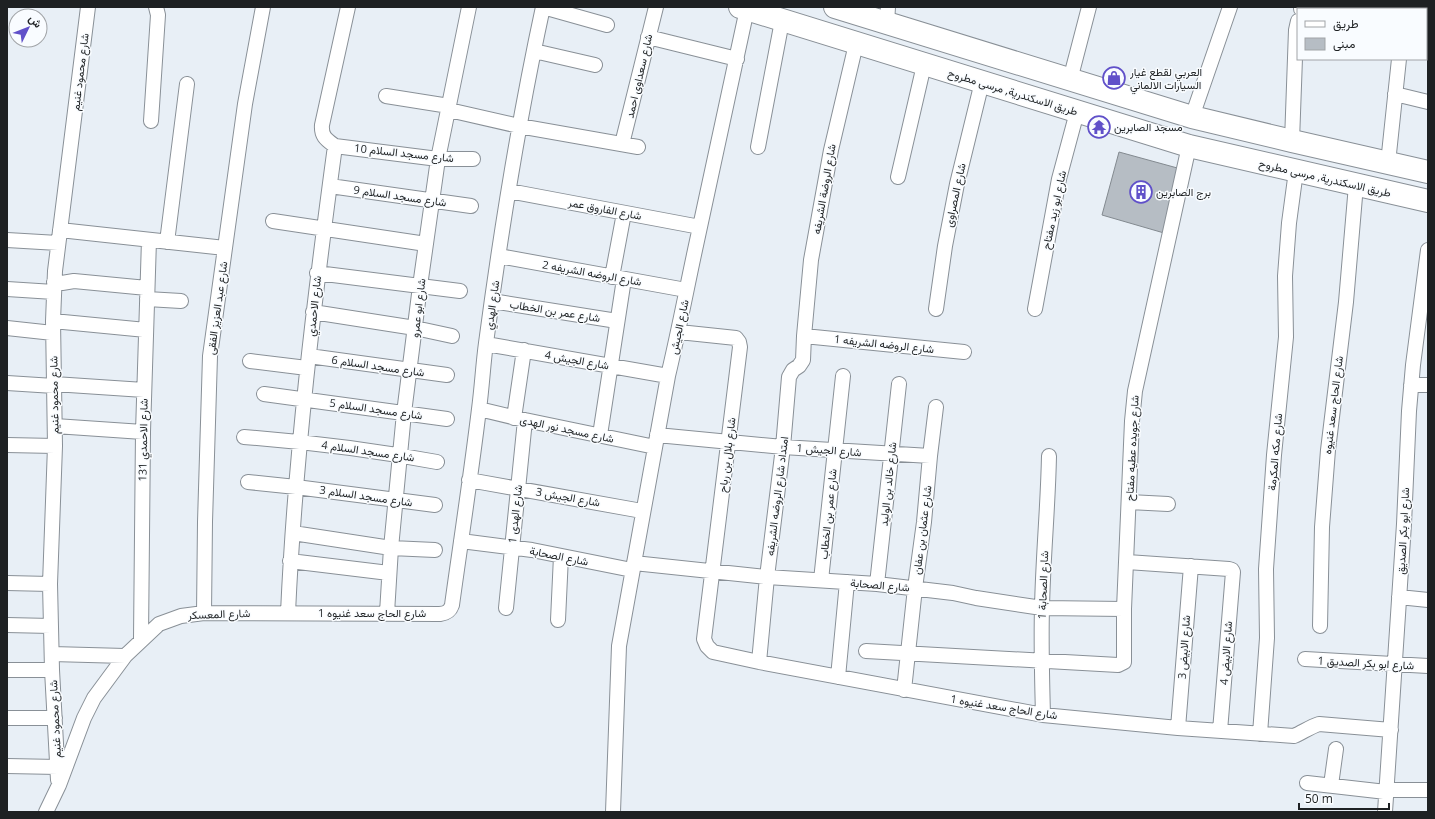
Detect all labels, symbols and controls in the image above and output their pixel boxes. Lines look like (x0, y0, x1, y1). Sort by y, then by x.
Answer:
north arrow (8, 8, 48, 48)
legend (1297, 8, 1427, 60)
text: ش (26, 11, 46, 31)
text: طريق (1333, 15, 1359, 32)
street label: شارع محمود غنيم (67, 32, 93, 112)
street label: شارع سعداوى احمد (622, 32, 657, 120)
text: مبنى (1333, 35, 1355, 52)
place label: العربي لقطع غيار السيارات الالماني (1129, 64, 1202, 95)
street label: طريق الاسكندرية, مرسى مطروح (946, 65, 1080, 119)
shop icon: العربي لقطع غيار السيارات الالماني (1101, 65, 1127, 91)
temple icon: مسجد الصابرين (1086, 114, 1112, 140)
place label: مسجد الصابرين (1114, 119, 1183, 134)
street label: شارع مسجد السلام 10 (353, 140, 455, 166)
street label: شارع الروضة الشريفه (808, 142, 840, 235)
street label: طريق الاسكندرية, مرسى مطروح (1257, 155, 1393, 201)
street label: شارع المصراوى (940, 161, 970, 229)
street label: شارع ابو زيد مفتاح (1038, 169, 1070, 251)
building icon: برج الصابرين (1128, 179, 1154, 205)
street label: شارع مسجد السلام 9 (353, 182, 448, 210)
place label: برج الصابرين (1156, 184, 1211, 200)
street label: شارع الفاروق عمر (566, 194, 643, 224)
street label: شارع الروضه الشريفه 2 (541, 256, 643, 290)
street label: شارع عبد العزيز الفقى (203, 260, 232, 356)
street label: شارع الاحمدي (303, 274, 327, 337)
street label: شارع ابو عمرو (406, 277, 430, 339)
street label: شارع الهدي (481, 279, 505, 331)
street label: شارع عمر بن الخطاب (509, 296, 602, 326)
street label: شارع الجيش (665, 298, 693, 356)
street label: شارع الروضه الشريفه 1 (833, 331, 935, 357)
street label: شارع الجيش 4 (544, 346, 611, 374)
street label: شارع مسجد السلام 6 (331, 352, 426, 380)
street label: شارع الحاج سعد غنيوه (1319, 355, 1347, 455)
street label: شارع محمود غنيم (45, 356, 63, 434)
street label: شارع جويده عطيه مفتاح (1121, 394, 1143, 501)
street label: شارع مسجد السلام 5 (329, 395, 424, 423)
street label: شارع الاحمدي 131 (134, 398, 154, 482)
street label: شارع مسجد نور الهدى (518, 411, 616, 447)
street label: شارع مكه المكرمة (1264, 412, 1286, 491)
street label: شارع بلال بن رباح (714, 416, 740, 494)
street label: امتداد شارع الروضه الشريفه (762, 435, 792, 557)
street label: شارع مسجد السلام 4 (321, 437, 416, 465)
street label: شارع الجيش 1 (796, 440, 862, 460)
street label: شارع خالد بن الوليد (876, 441, 900, 527)
street label: شارع عمر بن الخطاب (815, 467, 841, 560)
street label: شارع مسجد السلام 3 (319, 482, 414, 510)
street label: شارع الجيش 3 (535, 483, 602, 511)
street label: شارع الهدى 1 (504, 484, 526, 544)
street label: شارع عثمان بن عفان (909, 484, 935, 575)
street label: شارع ابو بكر الصديق (1393, 487, 1413, 575)
street label: شارع الصحابة (528, 542, 590, 570)
street label: شارع الصحابة 1 (1034, 550, 1052, 620)
street label: شارع الصحابة (850, 574, 911, 596)
street label: شارع المعسكر (187, 605, 251, 623)
street label: شارع الحاج سعد غنيوه 1 (318, 605, 426, 621)
street label: شارع الابيض 3 (1174, 614, 1194, 680)
street label: شارع الابيض 4 (1216, 620, 1236, 686)
street label: شارع ابو بكر الصديق 1 (1317, 652, 1415, 674)
street label: شارع محمود غنيم (45, 679, 65, 758)
street label: شارع الحاج سعد غنيوه 1 (949, 691, 1059, 723)
scale bar (1299, 785, 1389, 811)
text: 50 m (1305, 790, 1333, 807)

